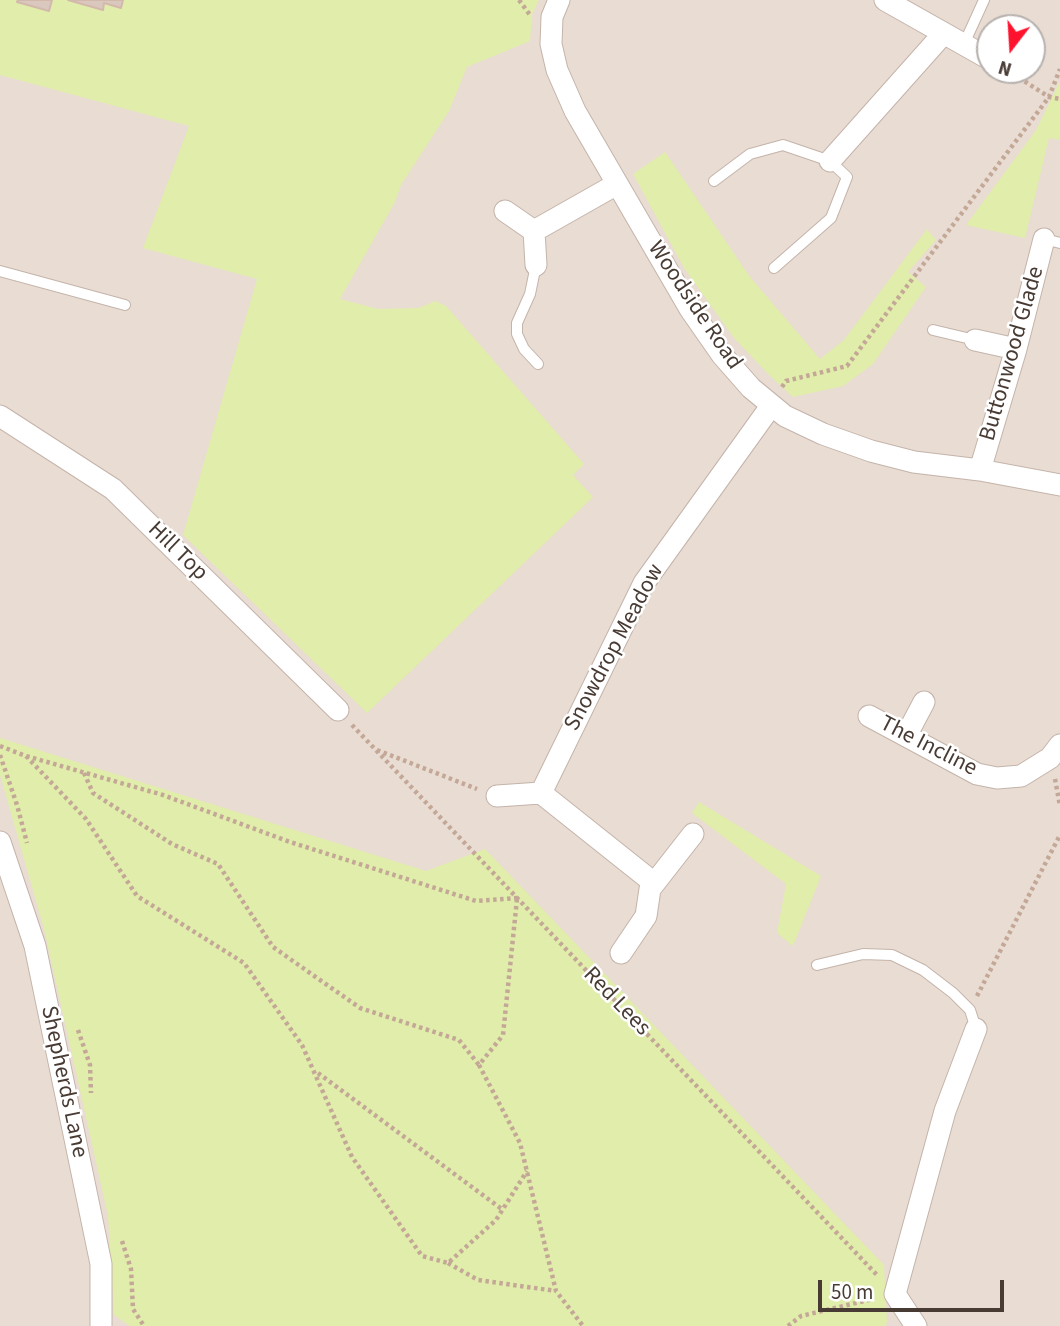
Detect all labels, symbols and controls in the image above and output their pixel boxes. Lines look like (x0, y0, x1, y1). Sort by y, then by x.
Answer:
north arrow (976, 14, 1046, 84)
text: N (995, 53, 1015, 82)
street label: Woodside Road (641, 236, 747, 376)
street label: Buttonwood Glade (975, 263, 1051, 445)
street label: Hill Top (141, 517, 213, 587)
street label: Snowdrop Meadow (559, 560, 671, 736)
street label: The Incline (875, 711, 981, 783)
street label: Red Lees (577, 962, 655, 1042)
street label: Shepherds Lane (33, 1004, 93, 1160)
scale bar (822, 1266, 1007, 1310)
text: 50 m (831, 1277, 873, 1307)

